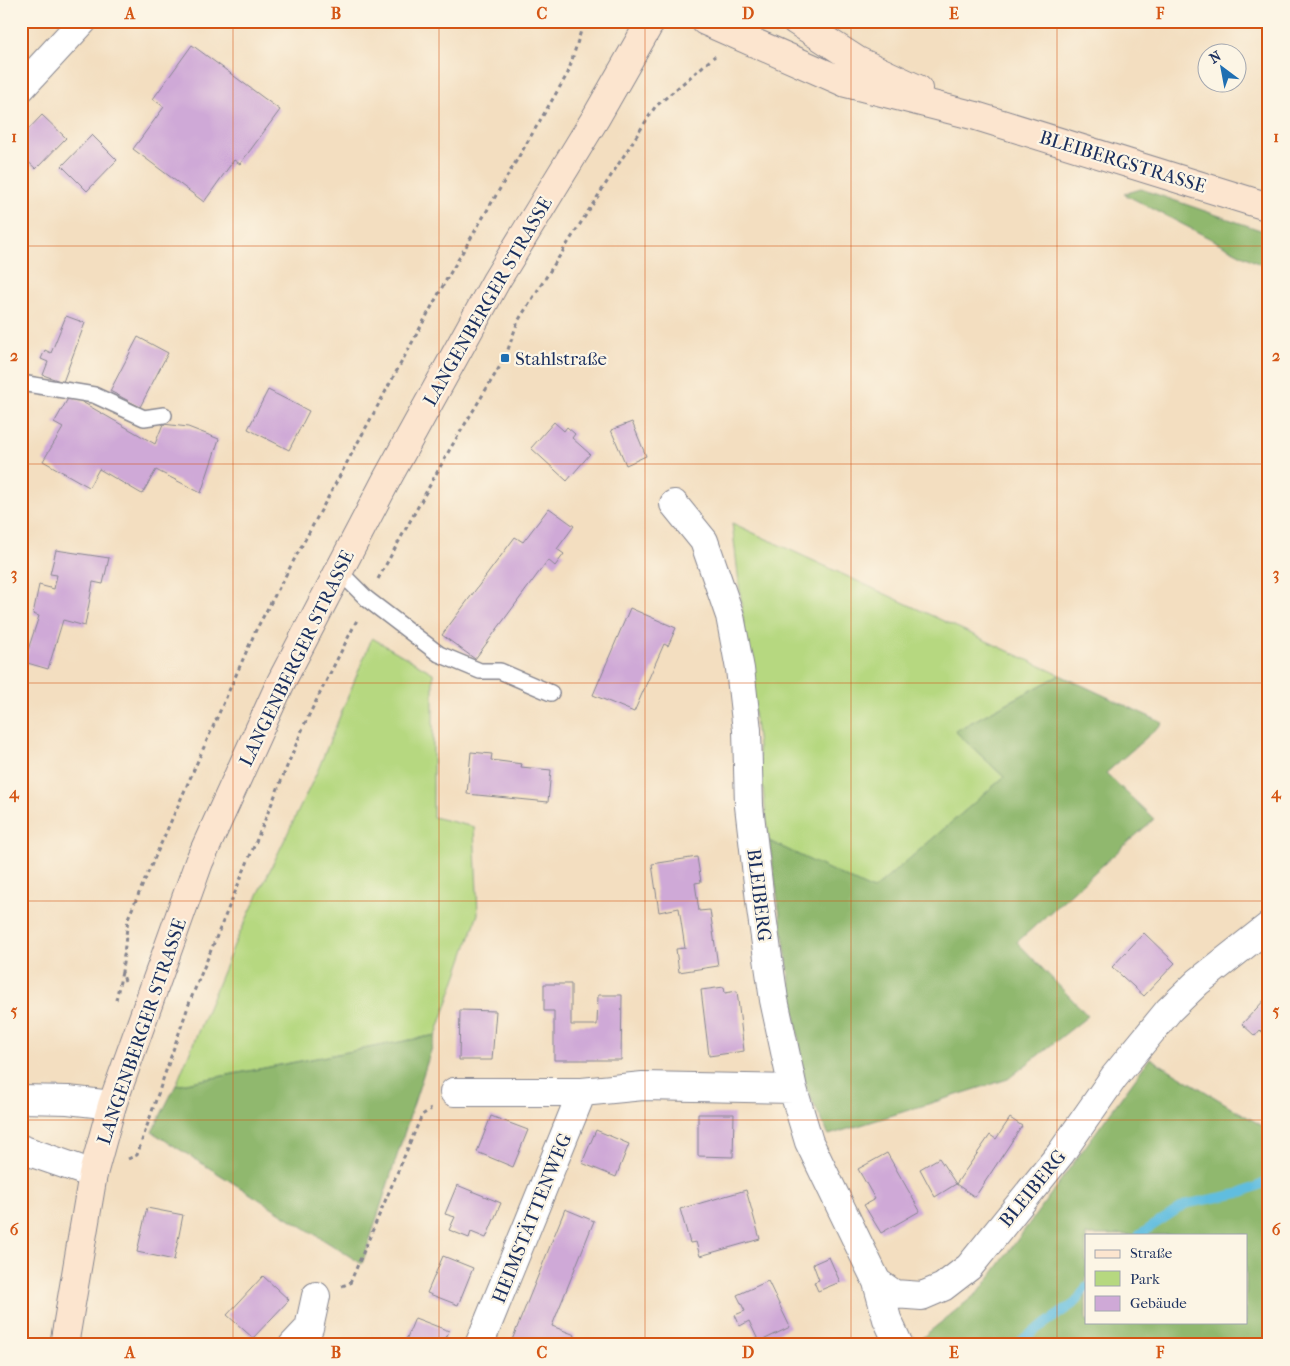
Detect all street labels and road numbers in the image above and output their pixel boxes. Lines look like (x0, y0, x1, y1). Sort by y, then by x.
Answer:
street label: BLEIBERGSTRASSE (1037, 126, 1209, 198)
street label: LANGENBERGER STRASSE (419, 193, 557, 410)
street label: LANGENBERGER STRASSE (235, 546, 359, 770)
street label: BLEIBERG (742, 848, 776, 943)
street label: LANGENBERGER STRASSE (93, 915, 191, 1147)
street label: HEIMSTÄTTENWEG (488, 1130, 576, 1306)
street label: BLEIBERG (995, 1145, 1071, 1232)

